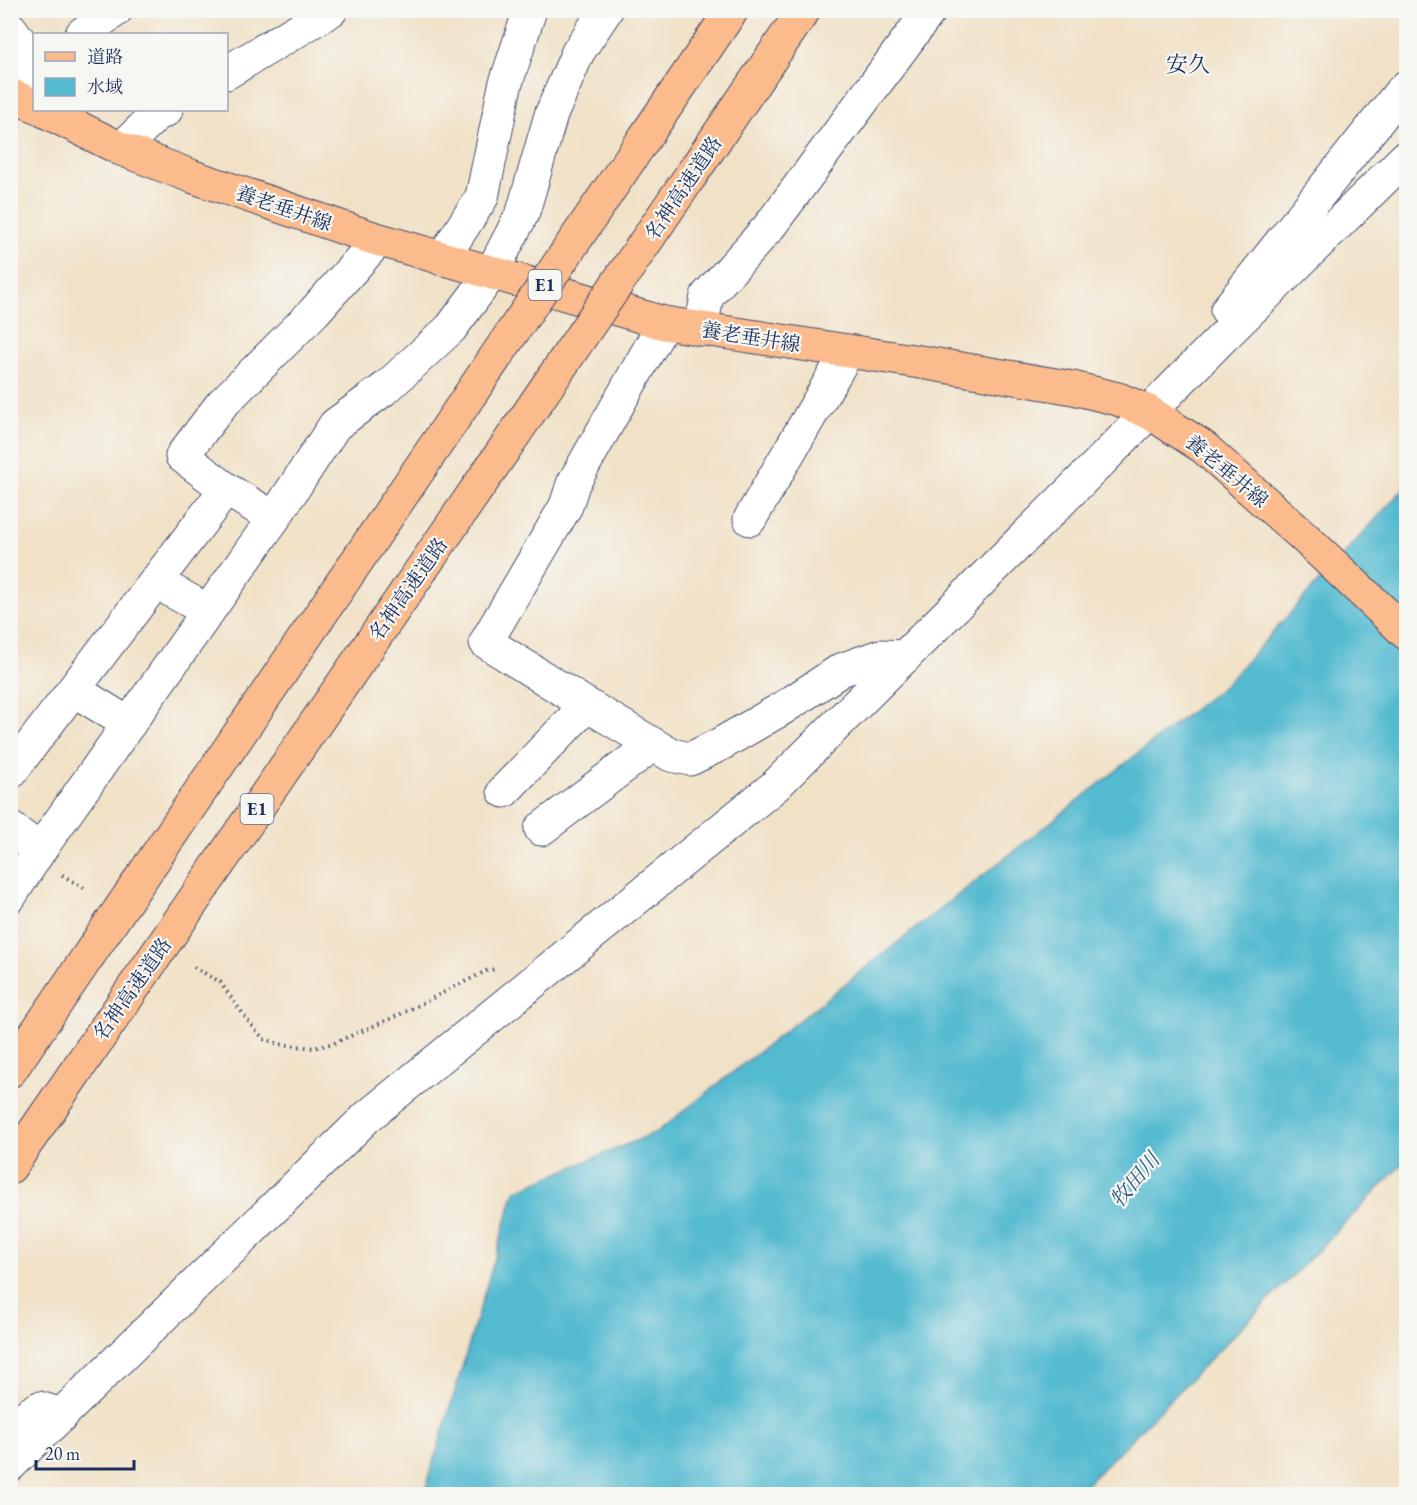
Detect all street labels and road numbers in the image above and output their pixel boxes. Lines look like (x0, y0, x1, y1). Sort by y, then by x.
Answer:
street label: 名神高速道路 (639, 131, 727, 245)
street label: 養老垂井線 (232, 179, 336, 237)
road number: E1 (528, 270, 562, 300)
street label: 養老垂井線 (700, 316, 802, 358)
street label: 養老垂井線 (1180, 429, 1274, 513)
street label: 名神高速道路 (363, 532, 453, 646)
road number: E1 (240, 794, 274, 824)
street label: 名神高速道路 (87, 932, 177, 1046)

